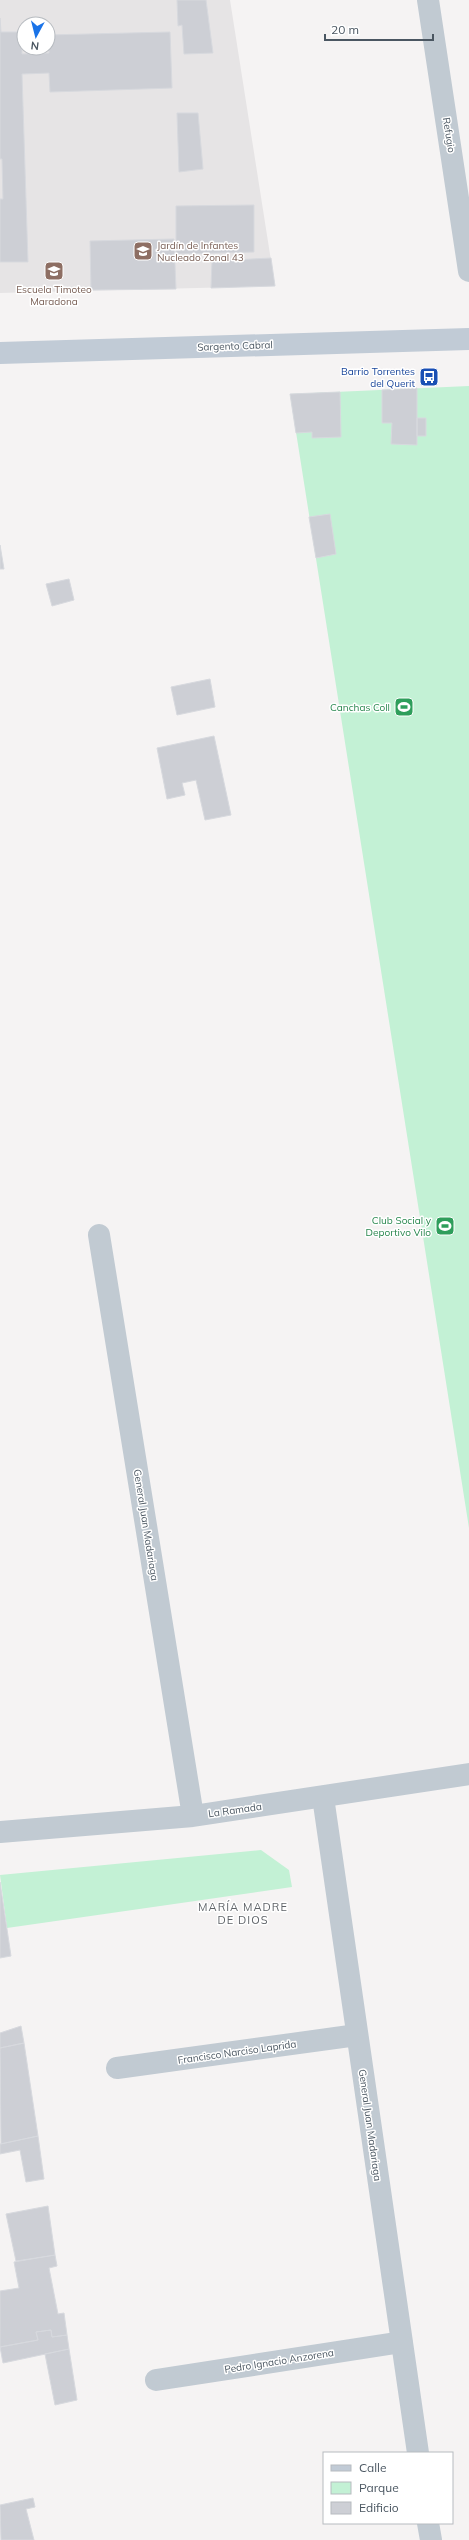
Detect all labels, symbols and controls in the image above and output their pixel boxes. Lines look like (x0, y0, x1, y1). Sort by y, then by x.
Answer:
north arrow (16, 16, 56, 56)
scale bar (325, 16, 433, 42)
text: 20 m (331, 22, 359, 37)
text: N (30, 38, 40, 53)
street label: Refugio (440, 116, 458, 154)
place label: Jardín de Infantes Nucleado Zonal 43 (157, 239, 244, 264)
school or university icon: Jardín de Infantes Nucleado Zonal 43 (132, 240, 154, 262)
school or university icon: Escuela Timoteo Maradona (43, 260, 65, 282)
place label: Escuela Timoteo Maradona (16, 283, 92, 308)
street label: Sargento Cabral (197, 338, 273, 354)
place label: Barrio Torrentes del Querit (341, 365, 415, 390)
bus stop icon: Barrio Torrentes del Querit (418, 366, 440, 388)
sports icon: Canchas Coll (393, 696, 415, 718)
place label: Canchas Coll (330, 701, 390, 714)
place label: Club Social y Deportivo Vilo (366, 1214, 432, 1239)
sports icon: Club Social y Deportivo Vilo (434, 1215, 456, 1237)
street label: General Juan Madariaga (131, 1468, 161, 1582)
street label: La Ramada (207, 1800, 263, 1820)
district label: MARÍA MADRE DE DIOS (198, 1900, 288, 1927)
street label: Francisco Narciso Laprida (177, 2037, 297, 2067)
street label: General Juan Madariaga (356, 2068, 384, 2182)
street label: Pedro Ignacio Anzorena (223, 2346, 335, 2376)
legend (323, 2452, 453, 2524)
text: Calle (359, 2460, 386, 2475)
text: Parque (359, 2480, 399, 2495)
text: Edificio (359, 2500, 399, 2515)

